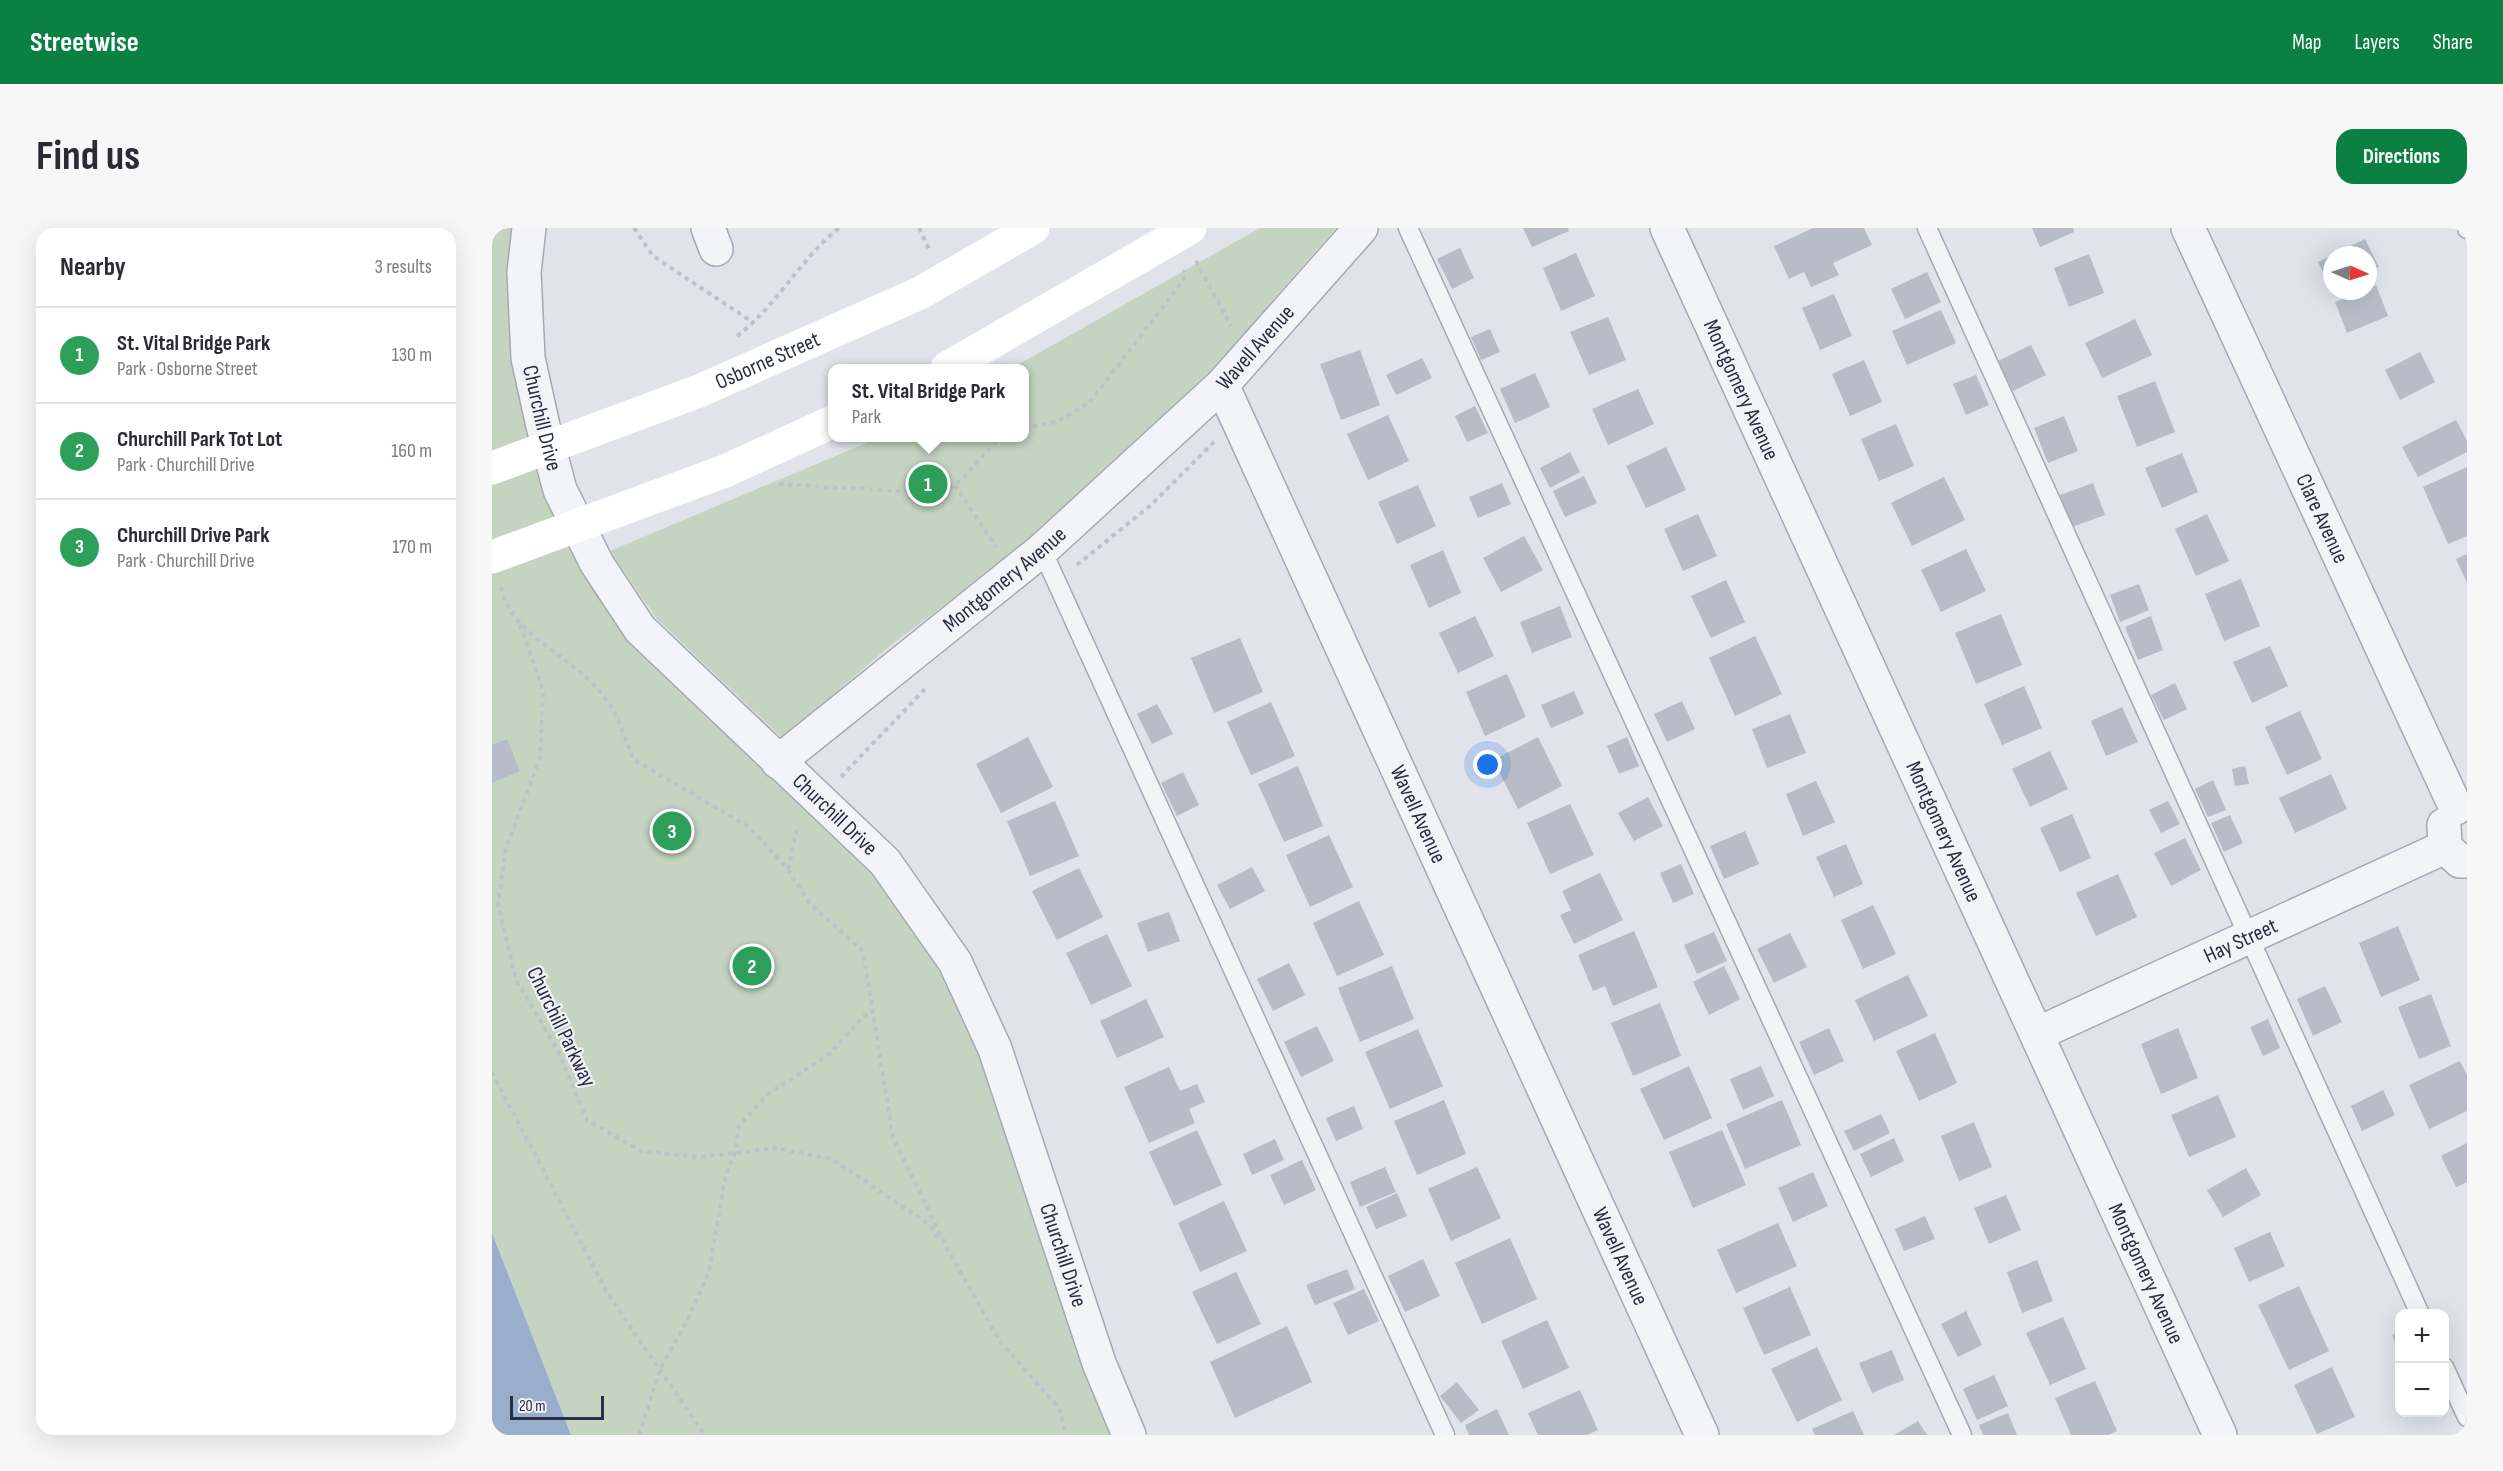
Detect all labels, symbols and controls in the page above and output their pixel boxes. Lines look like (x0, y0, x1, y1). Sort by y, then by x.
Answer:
text: Streetwise (30, 26, 139, 59)
text: Map (2292, 30, 2321, 55)
text: Layers (2354, 30, 2400, 55)
text: Share (2433, 30, 2473, 55)
button: Directions (2336, 129, 2467, 184)
text: Find us (36, 131, 140, 182)
north arrow (2323, 246, 2377, 300)
text: Nearby (60, 252, 126, 283)
text: 3 results (375, 255, 432, 279)
street label: Wavell Avenue (1210, 299, 1300, 396)
street label: Montgomery Avenue (1697, 315, 1785, 464)
street label: Osborne Street (711, 326, 824, 396)
text: St. Vital Bridge Park (117, 330, 270, 357)
text: 1 (76, 343, 83, 367)
text: 130 m (392, 343, 432, 367)
text: Park · Osborne Street (117, 357, 258, 381)
street label: Churchill Drive (516, 363, 568, 474)
popup (828, 364, 1029, 442)
text: St. Vital Bridge Park (852, 378, 1005, 405)
text: Park (852, 405, 881, 429)
text: Churchill Park Tot Lot (117, 426, 282, 453)
text: 2 (75, 439, 84, 463)
text: 160 m (391, 439, 432, 463)
text: Park · Churchill Drive (117, 453, 254, 477)
pin: 1 (908, 462, 948, 506)
street label: Clare Avenue (2290, 470, 2354, 567)
street label: Montgomery Avenue (937, 521, 1072, 638)
text: Churchill Drive Park (117, 522, 269, 549)
text: 3 (75, 535, 84, 559)
text: 170 m (392, 535, 432, 559)
text: Park · Churchill Drive (117, 549, 254, 573)
your location (1473, 750, 1502, 779)
street label: Montgomery Avenue (1900, 757, 1987, 906)
street label: Wavell Avenue (1384, 761, 1452, 868)
street label: Churchill Drive (787, 768, 883, 861)
pin: 3 (652, 808, 692, 854)
street label: Hay Street (2200, 912, 2282, 969)
pin: 2 (732, 944, 772, 988)
street label: Churchill Parkway (520, 963, 602, 1092)
street label: Montgomery Avenue (2102, 1199, 2190, 1348)
street label: Churchill Drive (1034, 1200, 1093, 1311)
street label: Wavell Avenue (1586, 1203, 1654, 1310)
map controls (2395, 1309, 2449, 1417)
button: + (2395, 1309, 2449, 1363)
button: − (2395, 1363, 2449, 1417)
scale bar (510, 1393, 604, 1420)
text: 20 m (519, 1397, 546, 1416)

